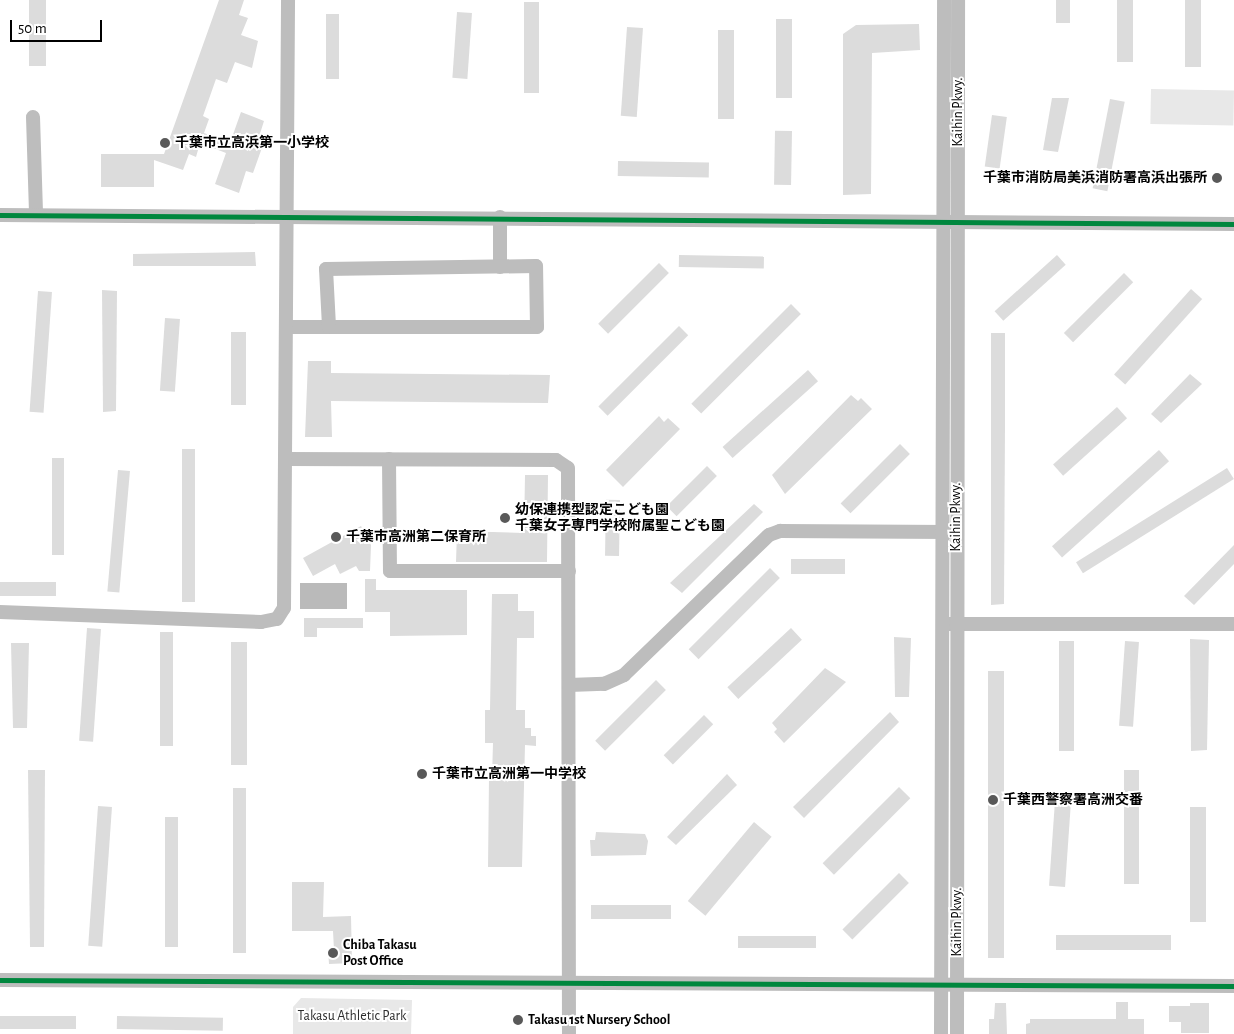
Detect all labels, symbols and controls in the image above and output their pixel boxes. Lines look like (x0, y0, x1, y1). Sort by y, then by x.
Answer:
scale bar (12, 10, 105, 42)
text: 50 m (18, 21, 47, 36)
street label: Kaihin Pkwy. (950, 78, 966, 146)
place label: 千葉市立高浜第一小学校 (175, 135, 329, 151)
marker: 千葉市立高浜第一小学校 (159, 137, 171, 149)
place label: 千葉市消防局美浜消防署高浜出張所 (983, 170, 1207, 186)
marker: 千葉市消防局美浜消防署高浜出張所 (1211, 172, 1223, 184)
street label: Kaihin Pkwy. (948, 483, 964, 551)
place label: 幼保連携型認定こども園 千葉女子専門学校附属聖こども園 (515, 502, 725, 534)
marker: 幼保連携型認定こども園 千葉女子専門学校附属聖こども園 (499, 512, 511, 524)
place label: 千葉市高洲第二保育所 (346, 529, 486, 545)
marker: 千葉市高洲第二保育所 (330, 531, 342, 543)
place label: 千葉市立高洲第一中学校 (432, 766, 586, 782)
marker: 千葉市立高洲第一中学校 (416, 768, 428, 780)
place label: 千葉西警察署高洲交番 (1003, 792, 1143, 808)
marker: 千葉西警察署高洲交番 (987, 794, 999, 806)
street label: Kaihin Pkwy. (949, 888, 965, 956)
place label: Chiba Takasu Post Office (343, 937, 417, 970)
marker: Chiba Takasu Post Office (327, 947, 339, 959)
park label: Takasu Athletic Park (298, 1008, 406, 1024)
place label: Takasu 1st Nursery School (528, 1012, 670, 1028)
marker: Takasu 1st Nursery School (512, 1014, 524, 1026)

